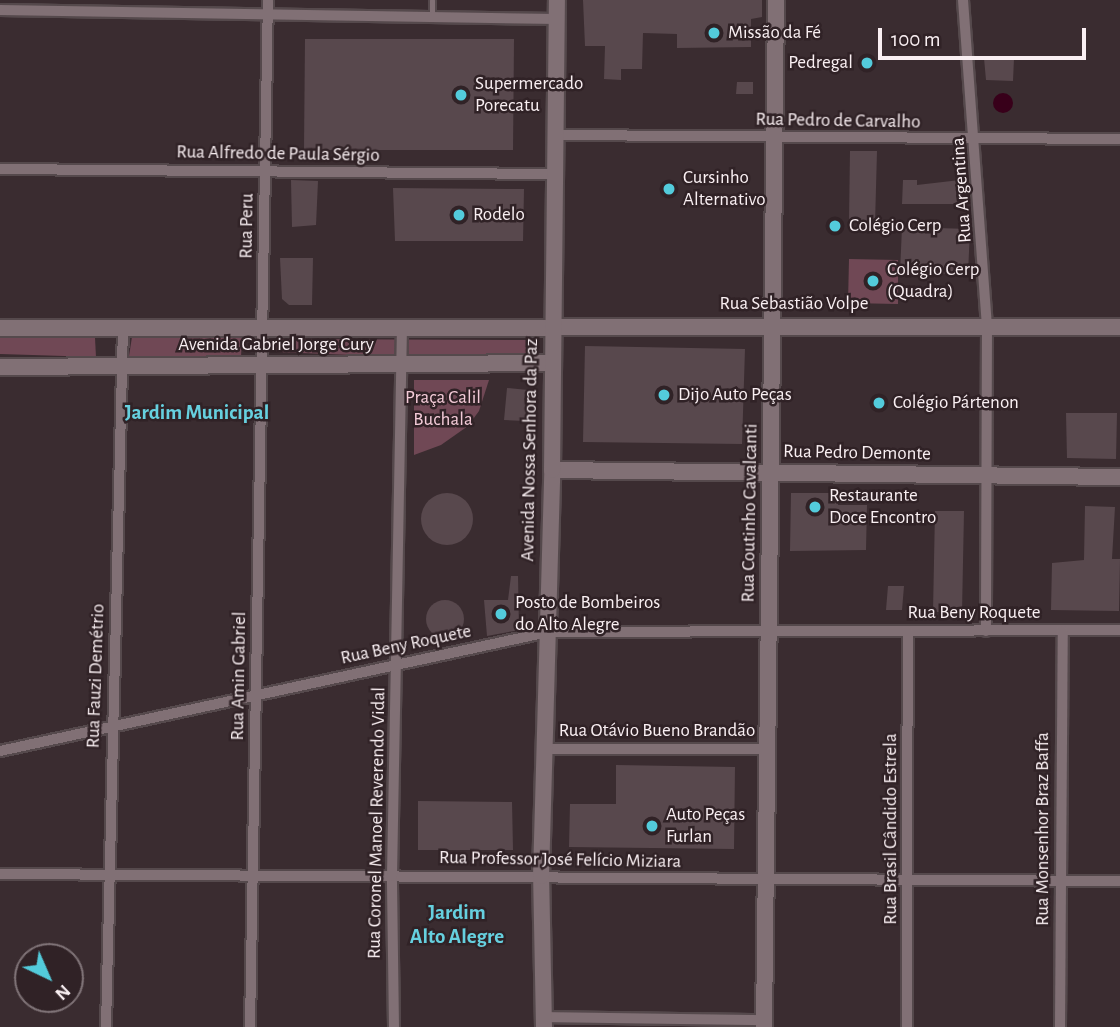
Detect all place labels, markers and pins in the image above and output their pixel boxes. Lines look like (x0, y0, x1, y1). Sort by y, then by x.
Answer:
place label: Missão da Fé (728, 22, 821, 44)
marker: Missão da Fé (706, 25, 722, 41)
place label: Pedregal (788, 52, 853, 74)
marker: Pedregal (859, 55, 875, 71)
place label: Supermercado Porecatu (475, 73, 583, 117)
marker: Supermercado Porecatu (453, 87, 469, 103)
place label: Cursinho Alternativo (683, 167, 766, 211)
marker: Cursinho Alternativo (661, 181, 677, 197)
place label: Rodelo (473, 204, 525, 226)
marker: Rodelo (451, 207, 467, 223)
place label: Colégio Cerp (849, 215, 941, 237)
marker: Colégio Cerp (827, 218, 843, 234)
place label: Colégio Cerp (Quadra) (887, 259, 979, 303)
marker: Colégio Cerp (Quadra) (865, 273, 881, 289)
place label: Dijo Auto Peças (678, 384, 792, 406)
marker: Dijo Auto Peças (656, 387, 672, 403)
place label: Colégio Pártenon (893, 392, 1019, 414)
marker: Colégio Pártenon (871, 395, 887, 411)
place label: Restaurante Doce Encontro (829, 485, 936, 529)
marker: Restaurante Doce Encontro (807, 499, 823, 515)
place label: Posto de Bombeiros do Alto Alegre (515, 592, 660, 636)
marker: Posto de Bombeiros do Alto Alegre (493, 606, 509, 622)
place label: Auto Peças Furlan (666, 804, 745, 848)
marker: Auto Peças Furlan (644, 818, 660, 834)

